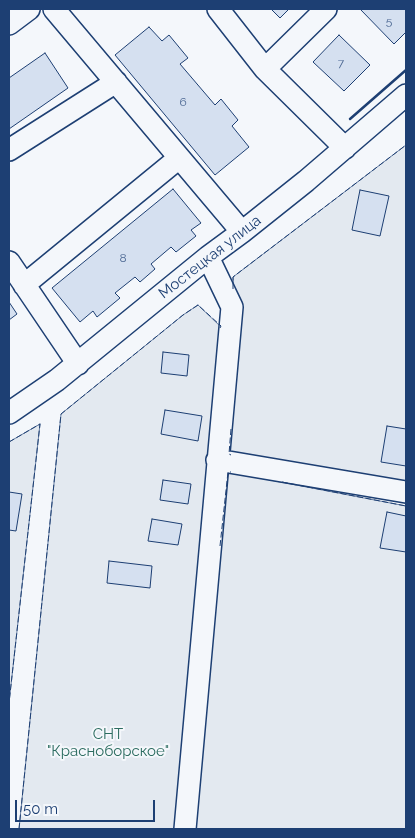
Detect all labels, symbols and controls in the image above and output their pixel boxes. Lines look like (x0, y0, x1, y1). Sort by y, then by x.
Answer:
house number: 5 (386, 14, 392, 28)
house number: 7 (338, 56, 344, 70)
house number: 6 (179, 95, 187, 109)
street label: Мостецкая улица (155, 211, 265, 303)
house number: 8 (119, 251, 127, 265)
park label: СНТ "Красноборское" (47, 725, 169, 760)
scale bar (18, 790, 158, 822)
text: 50 m (23, 800, 58, 818)

